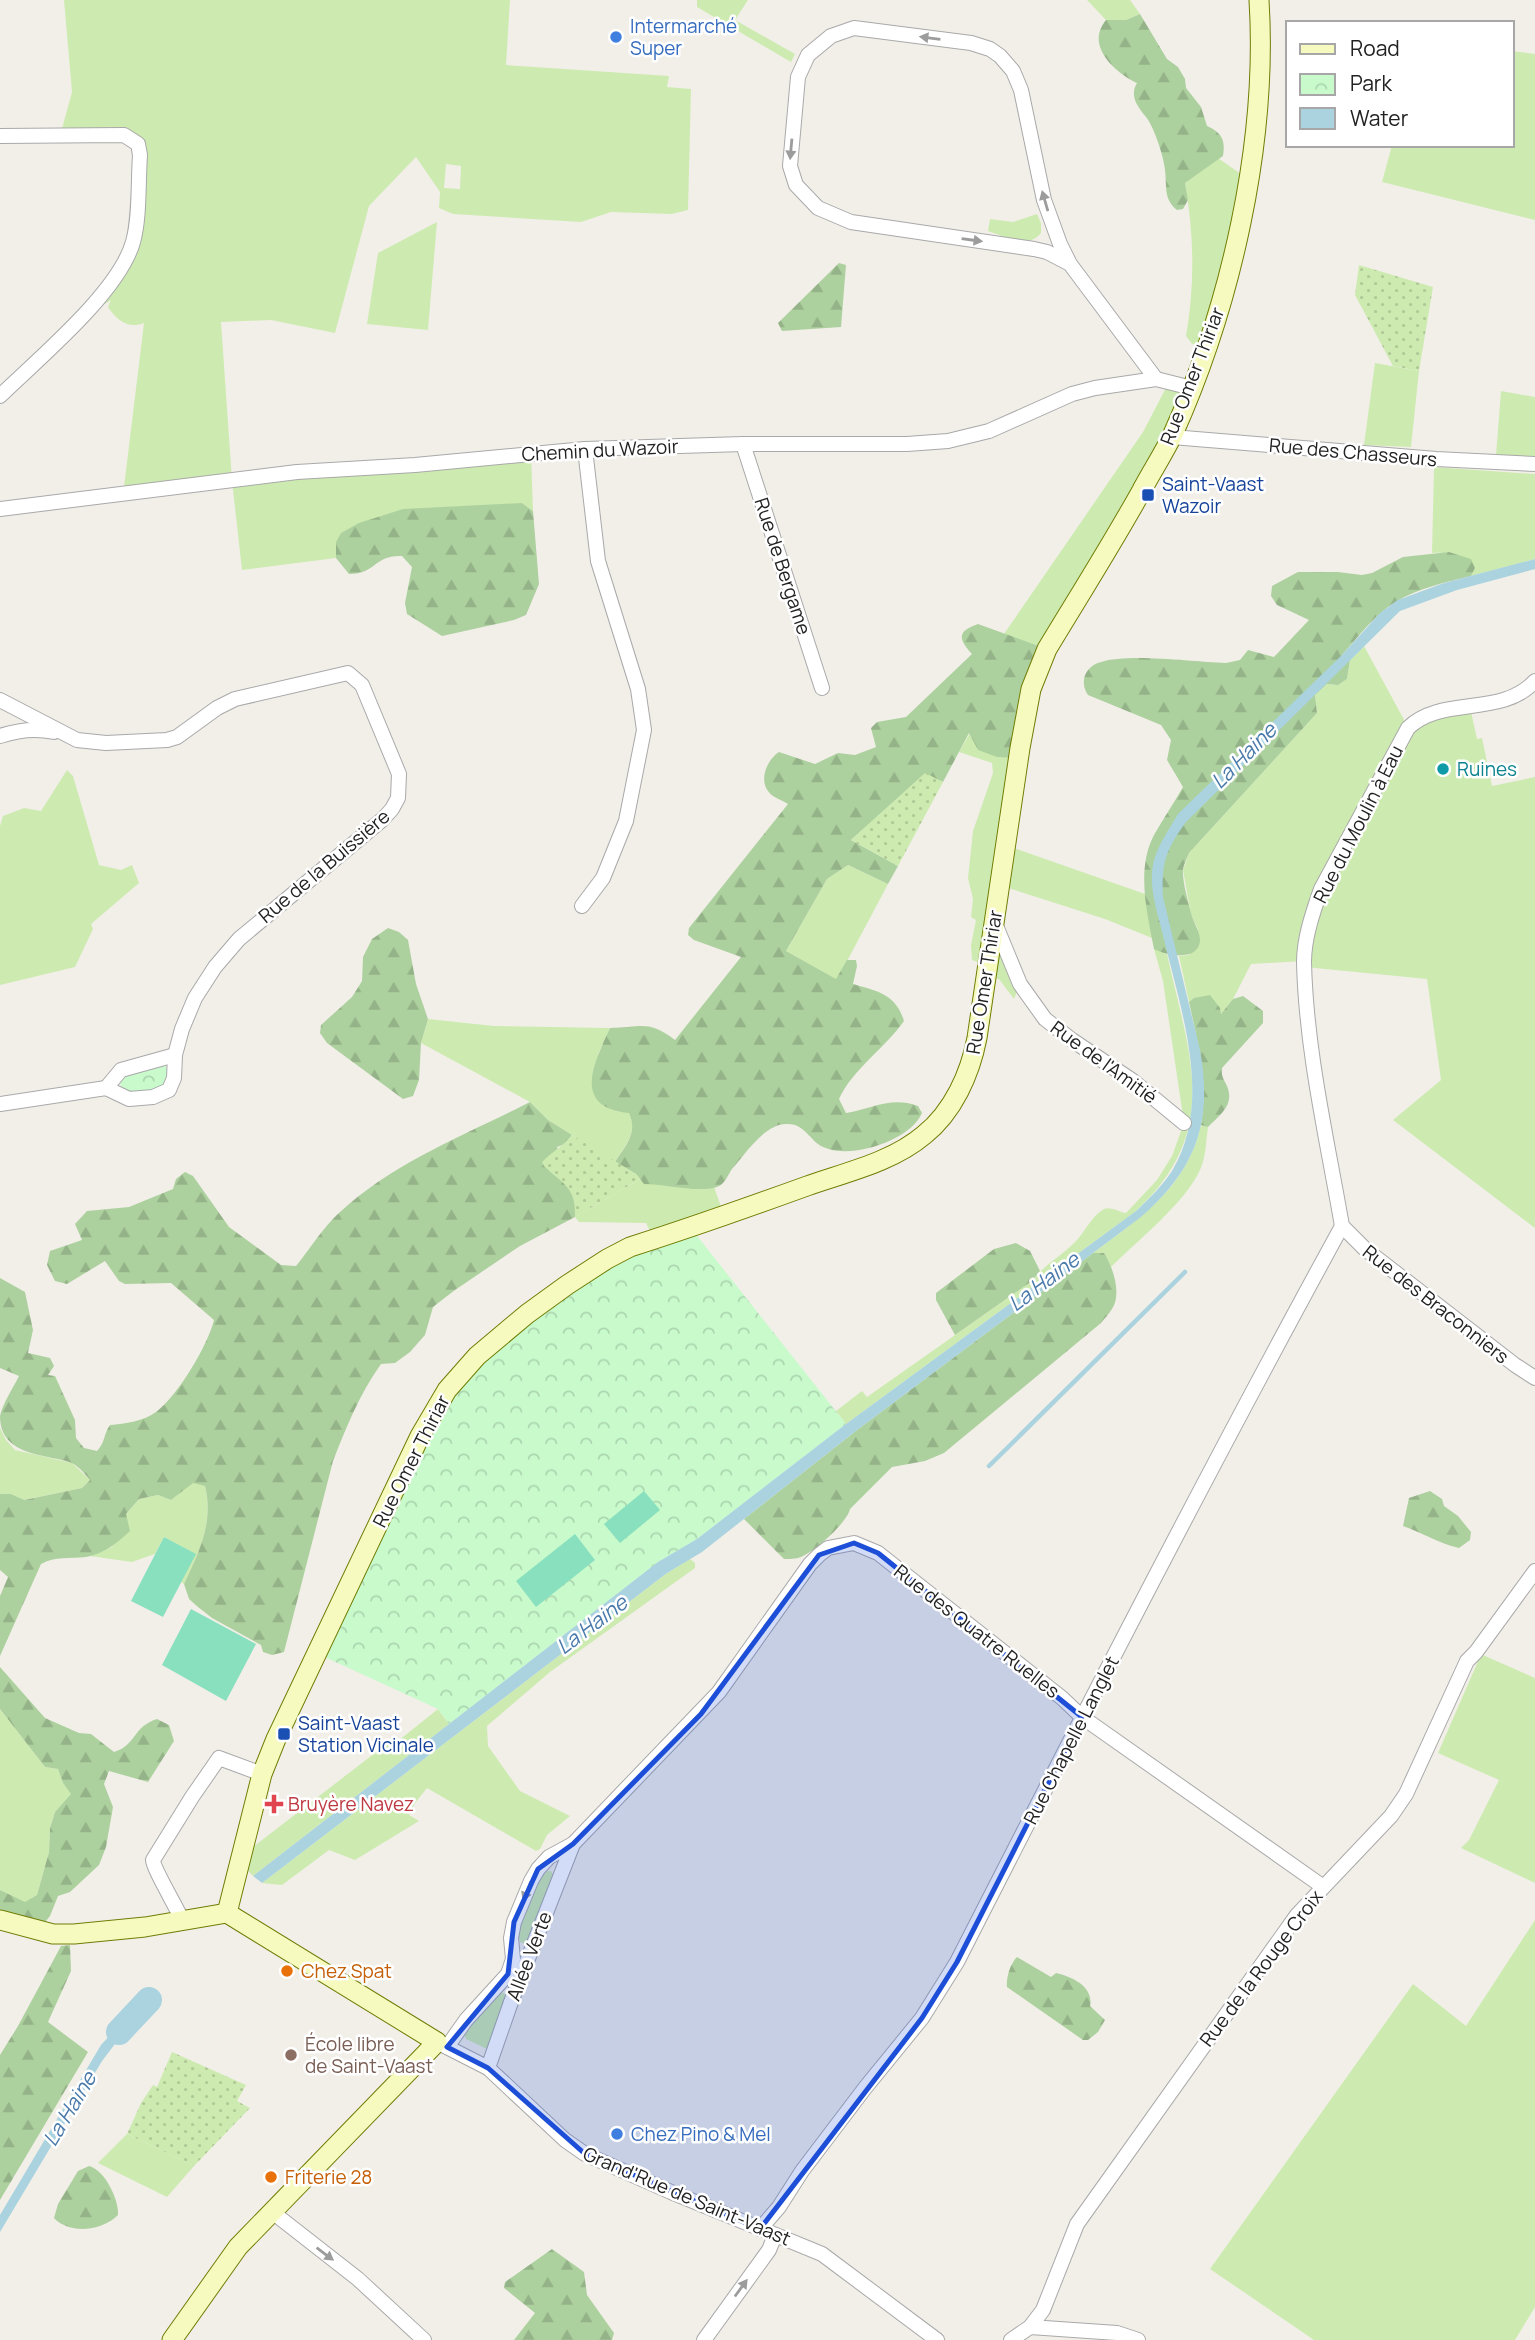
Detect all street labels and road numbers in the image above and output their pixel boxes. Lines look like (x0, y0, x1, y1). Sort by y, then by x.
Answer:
street label: Rue Omer Thiriar (1154, 303, 1230, 449)
street label: Rue des Chasseurs (1268, 432, 1438, 472)
street label: Chemin du Wazoir (521, 433, 679, 467)
street label: Rue de Bergame (749, 494, 817, 638)
street label: Rue du Moulin à Eau (1307, 741, 1409, 907)
street label: Rue de la Buissière (253, 803, 395, 929)
street label: Rue Omer Thiriar (960, 908, 1008, 1056)
street label: Rue de l'Amitié (1046, 1015, 1162, 1109)
street label: Rue des Braconniers (1357, 1239, 1515, 1369)
street label: Rue Omer Thiriar (366, 1390, 456, 1532)
street label: Rue des Quatre Ruelles (889, 1558, 1065, 1704)
street label: Rue Chapelle Langlet (1017, 1651, 1125, 1829)
street label: Rue de la Rouge Croix (1194, 1884, 1328, 2052)
street label: Allée Verte (500, 1908, 558, 2004)
street label: Grand'Rue de Saint-Vaast (579, 2140, 795, 2252)

